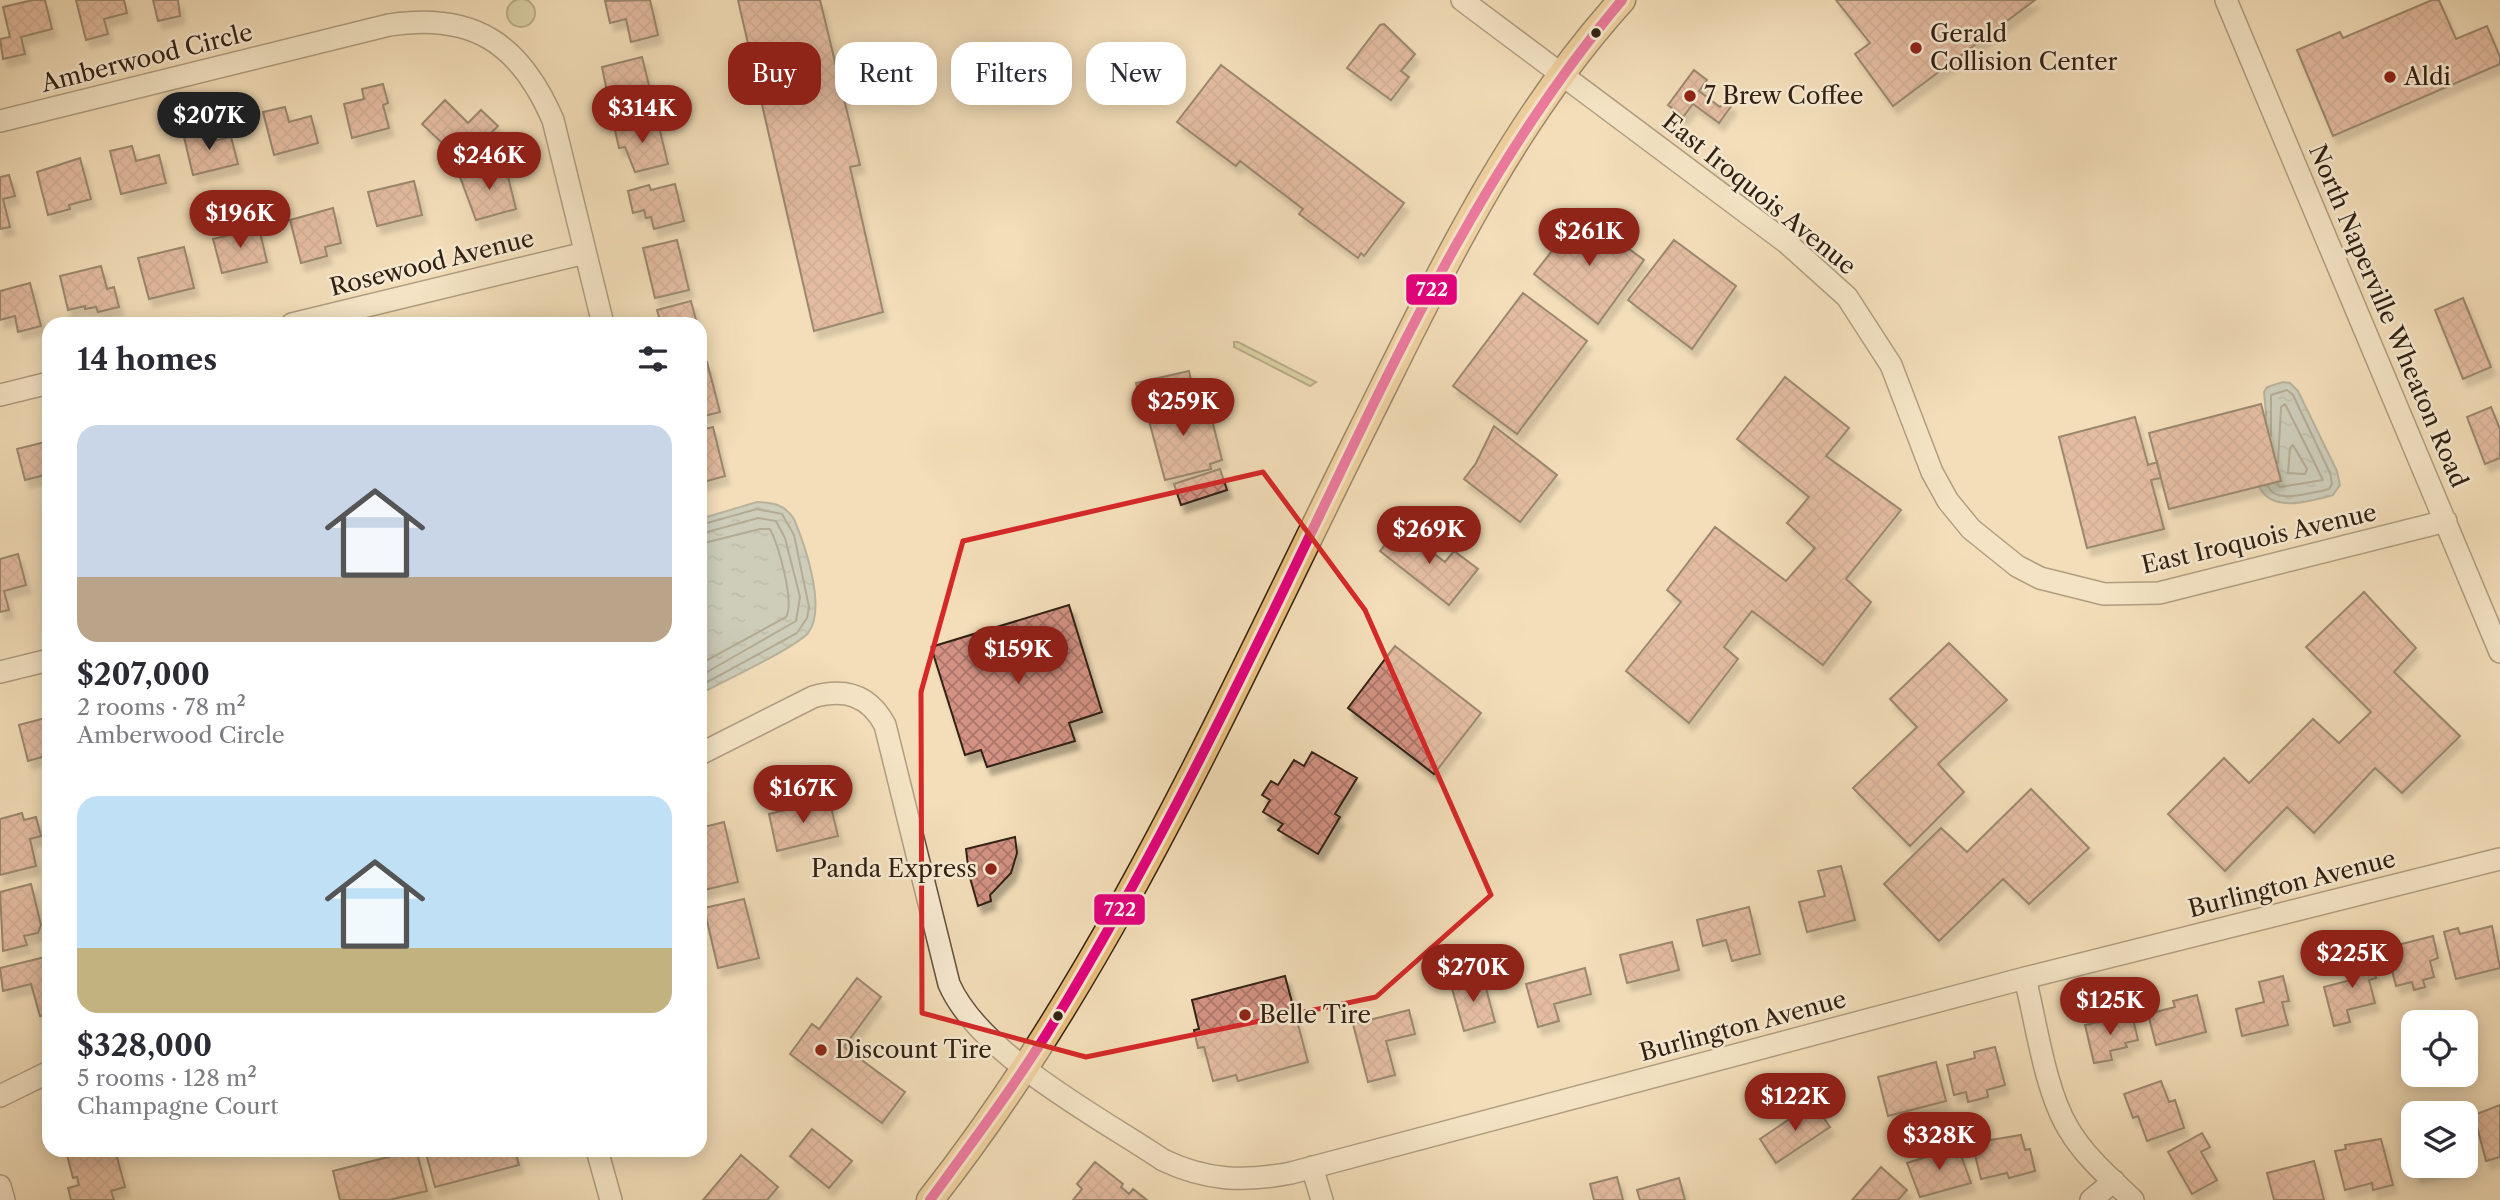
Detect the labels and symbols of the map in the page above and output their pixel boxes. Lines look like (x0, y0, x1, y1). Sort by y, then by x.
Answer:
street label: Amberwood Circle (37, 17, 255, 98)
place label: Gerald Collision Center (1930, 19, 2118, 76)
unlabelled marker (1589, 26, 1603, 40)
marker: Gerald Collision Center (1908, 40, 1924, 56)
place label: Aldi (2403, 62, 2451, 91)
marker: Aldi (2382, 69, 2398, 85)
place label: 7 Brew Coffee (1704, 81, 1863, 110)
pin: $314K (593, 86, 691, 145)
marker: 7 Brew Coffee (1682, 88, 1698, 104)
pin: $207K (160, 92, 258, 152)
street label: East Iroquois Avenue (1657, 107, 1862, 281)
pin: $246K (440, 132, 538, 192)
street label: North Naperville Wheaton Road (2303, 140, 2474, 492)
pin: $196K (191, 190, 289, 250)
pin: $261K (1540, 208, 1638, 268)
street label: Rosewood Avenue (327, 223, 537, 302)
line badge: 722 (1405, 273, 1458, 306)
text: 722 (1416, 278, 1448, 301)
pin: $259K (1134, 378, 1232, 438)
street label: East Iroquois Avenue (2138, 497, 2379, 580)
pin: $269K (1380, 506, 1478, 566)
pin: $159K (969, 626, 1067, 686)
pin: $167K (754, 766, 852, 825)
street label: Burlington Avenue (2185, 844, 2399, 923)
place label: Panda Express (811, 854, 977, 883)
marker: Panda Express (983, 861, 999, 877)
line badge: 722 (1093, 893, 1146, 926)
text: 722 (1104, 898, 1136, 921)
pin: $225K (2303, 930, 2401, 990)
pin: $270K (1424, 944, 1522, 1004)
pin: $125K (2061, 978, 2159, 1037)
street label: Burlington Avenue (1636, 984, 1849, 1067)
place label: Belle Tire (1259, 1000, 1371, 1029)
marker: Belle Tire (1237, 1007, 1253, 1023)
unlabelled marker (1051, 1009, 1065, 1023)
place label: Discount Tire (835, 1035, 992, 1064)
marker: Discount Tire (813, 1042, 829, 1058)
pin: $122K (1746, 1074, 1844, 1133)
pin: $328K (1890, 1112, 1988, 1172)

